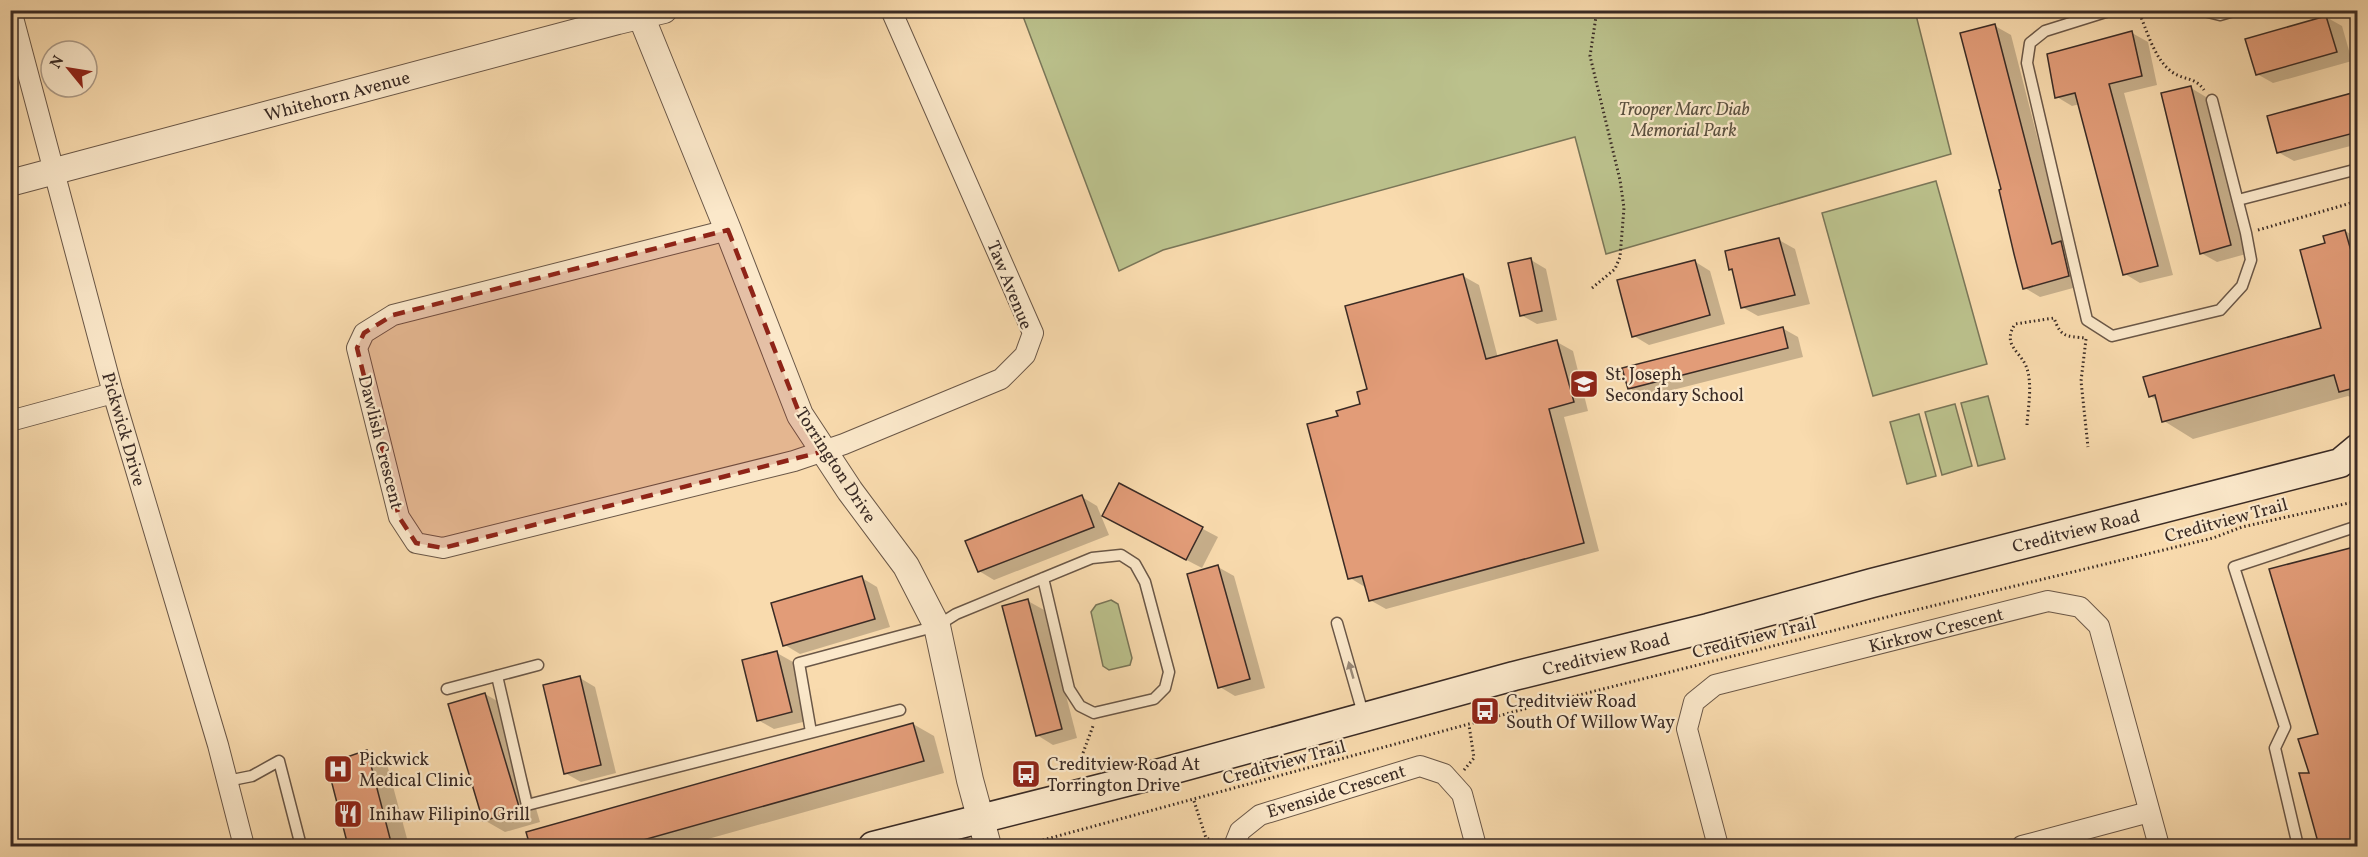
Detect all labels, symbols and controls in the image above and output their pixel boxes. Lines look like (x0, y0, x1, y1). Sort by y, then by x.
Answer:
north arrow (39, 39, 99, 99)
text: N (45, 52, 70, 73)
street label: Whitehorn Avenue (262, 66, 413, 129)
park label: Trooper Marc Diab Memorial Park (1618, 98, 1750, 144)
street label: Taw Avenue (979, 237, 1038, 334)
place label: St. Joseph Secondary School (1605, 363, 1744, 409)
school or university icon: St. Joseph Secondary School (1568, 368, 1600, 400)
street label: Pickwick Drive (94, 369, 151, 489)
street label: Dawlish Crescent (351, 373, 408, 512)
street label: Torrington Drive (788, 403, 882, 529)
street label: Creditview Trail (2162, 493, 2291, 550)
street label: Creditview Road (2010, 505, 2143, 560)
street label: Kirkrow Crescent (1866, 603, 2006, 660)
street label: Creditview Trail (1690, 611, 1819, 666)
street label: Creditview Road (1540, 628, 1673, 683)
one-way arrow (1346, 661, 1355, 679)
place label: Creditview Road South Of Willow Way (1506, 690, 1675, 736)
bus stop icon: Creditview Road South Of Willow Way (1469, 695, 1501, 727)
street label: Creditview Trail (1220, 735, 1349, 792)
place label: Pickwick Medical Clinic (359, 748, 472, 794)
hospital icon: Pickwick Medical Clinic (322, 753, 354, 785)
place label: Creditview Road At Torrington Drive (1047, 753, 1200, 799)
bus stop icon: Creditview Road At Torrington Drive (1010, 758, 1042, 790)
street label: Evenside Crescent (1264, 759, 1409, 825)
restaurant icon: Inihaw Filipino Grill (332, 798, 364, 830)
place label: Inihaw Filipino Grill (369, 803, 530, 828)

